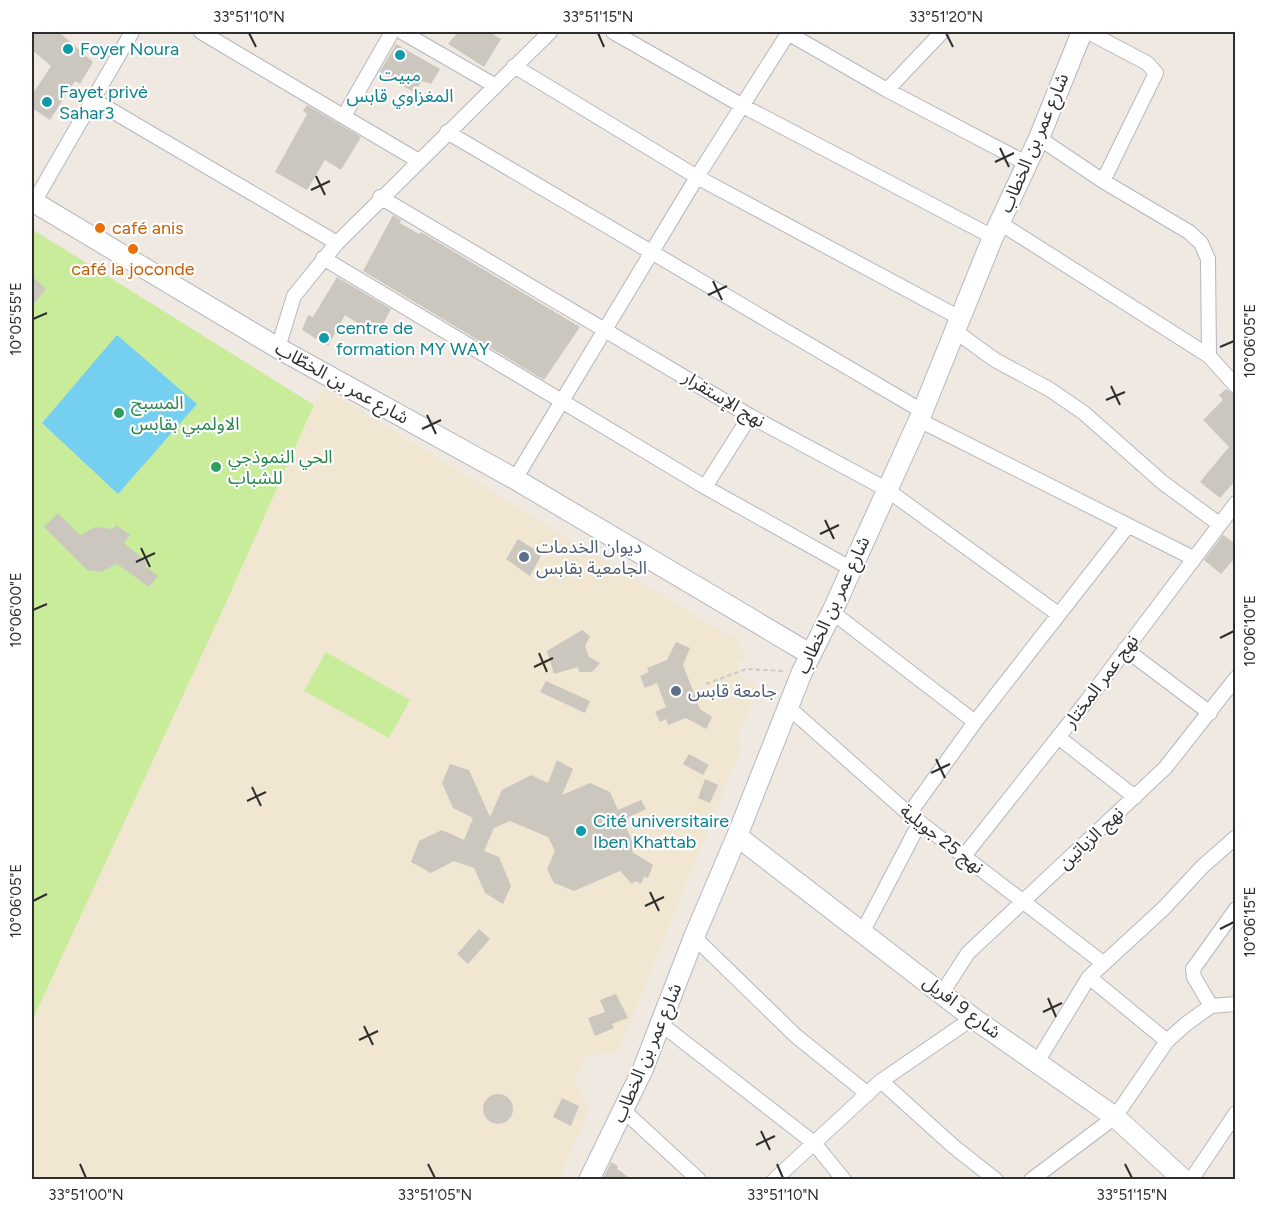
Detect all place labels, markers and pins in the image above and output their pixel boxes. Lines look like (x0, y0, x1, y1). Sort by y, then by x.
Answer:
place label: Foyer Noura (80, 38, 179, 60)
marker: Foyer Noura (61, 42, 75, 56)
marker: مبيت المغزاوي قابس (393, 48, 407, 62)
place label: مبيت المغزاوي قابس (347, 64, 453, 109)
place label: Fayet privė Sahar3 (59, 81, 148, 124)
marker: Fayet privė Sahar3 (40, 95, 54, 109)
place label: café anis (112, 217, 184, 239)
marker: café anis (93, 221, 107, 235)
marker: café la joconde (126, 242, 140, 256)
place label: café la joconde (71, 258, 195, 280)
place label: centre de formation MY WAY (336, 317, 490, 360)
marker: centre de formation MY WAY (317, 331, 331, 345)
place label: المسبح الاولمبي بقابس (131, 392, 239, 437)
marker: المسبح الاولمبي بقابس (112, 406, 126, 420)
place label: الحي النموذجي للشباب (228, 446, 333, 489)
marker: الحي النموذجي للشباب (209, 460, 223, 474)
place label: ديوان الخدمات الجامعية بقابس (536, 536, 647, 579)
marker: ديوان الخدمات الجامعية بقابس (517, 550, 531, 564)
place label: جامعة قابس (688, 680, 777, 702)
marker: جامعة قابس (669, 684, 683, 698)
place label: Cité universitaire Iben Khattab (593, 810, 729, 853)
marker: Cité universitaire Iben Khattab (574, 824, 588, 838)

